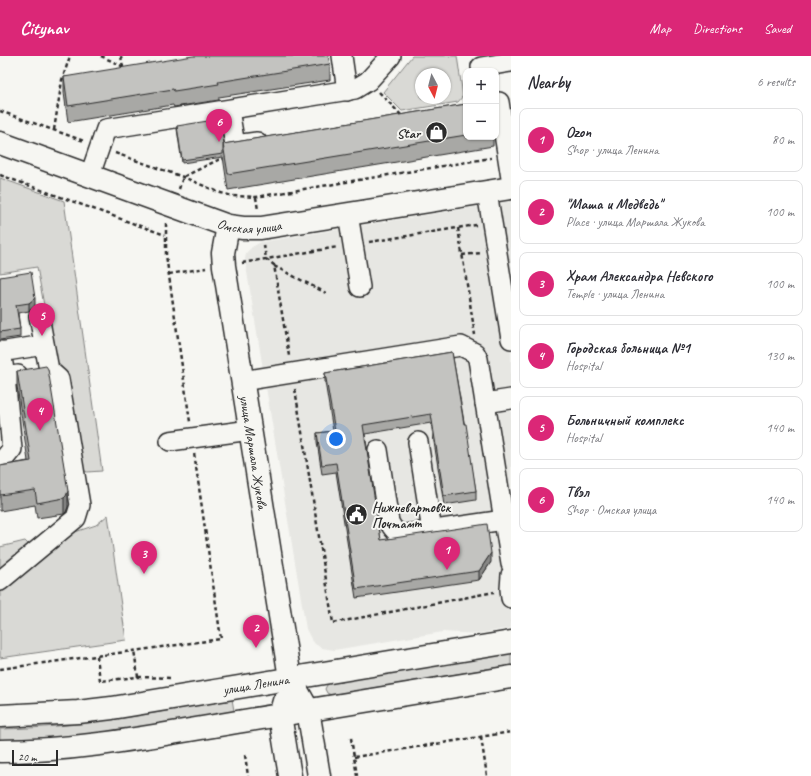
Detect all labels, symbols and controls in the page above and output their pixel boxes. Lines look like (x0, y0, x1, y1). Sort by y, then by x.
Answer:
text: Citynav (20, 16, 68, 40)
text: Map (650, 20, 671, 37)
text: Directions (693, 20, 742, 37)
text: Saved (764, 20, 791, 37)
north arrow (415, 68, 451, 104)
map controls (463, 68, 499, 140)
button: + (463, 68, 499, 104)
text: Nearby (527, 72, 570, 93)
text: 6 results (757, 74, 795, 90)
button: − (463, 104, 499, 140)
pin: 6 (206, 109, 232, 142)
shop icon: Star (423, 120, 449, 146)
text: Ozon (566, 123, 591, 142)
place label: Star (397, 125, 422, 142)
text: 1 (538, 132, 544, 148)
text: 80 m (772, 132, 794, 148)
text: Shop · улица Ленина (566, 142, 659, 158)
text: "Маша и Медведь" (566, 195, 662, 214)
text: 2 (538, 204, 544, 220)
text: 100 m (766, 204, 794, 220)
street label: Омская улица (215, 214, 284, 237)
text: Place · улица Маршала Жукова (566, 214, 705, 230)
text: Храм Александра Невского (566, 267, 712, 286)
text: 3 (538, 276, 544, 292)
text: 100 m (766, 276, 794, 292)
text: Temple · улица Ленина (566, 286, 664, 302)
pin: 5 (29, 303, 55, 336)
text: Городская больница №1 (566, 339, 690, 358)
text: 4 (538, 348, 544, 364)
text: 130 m (766, 348, 794, 364)
text: Hospital (566, 358, 602, 374)
street label: улица Маршала Жукова (236, 393, 272, 512)
pin: 4 (27, 398, 53, 431)
text: Больничный комплекс (566, 411, 684, 430)
text: 5 (538, 420, 544, 436)
text: 140 m (766, 420, 794, 436)
your location (326, 429, 346, 449)
text: Hospital (566, 430, 602, 446)
text: Твэл (566, 483, 589, 502)
text: 6 (538, 492, 544, 508)
text: 140 m (766, 492, 794, 508)
place label: Нижневартовск Почтамт (372, 499, 452, 532)
public building icon: Нижневартовск Почтамт (344, 502, 370, 528)
text: Shop · Омская улица (566, 502, 656, 518)
pin: 1 (434, 537, 460, 570)
pin: 3 (131, 541, 157, 574)
pin: 2 (243, 615, 269, 648)
street label: улица Ленина (220, 670, 291, 698)
scale bar (12, 748, 58, 767)
text: 20 m (18, 750, 37, 764)

